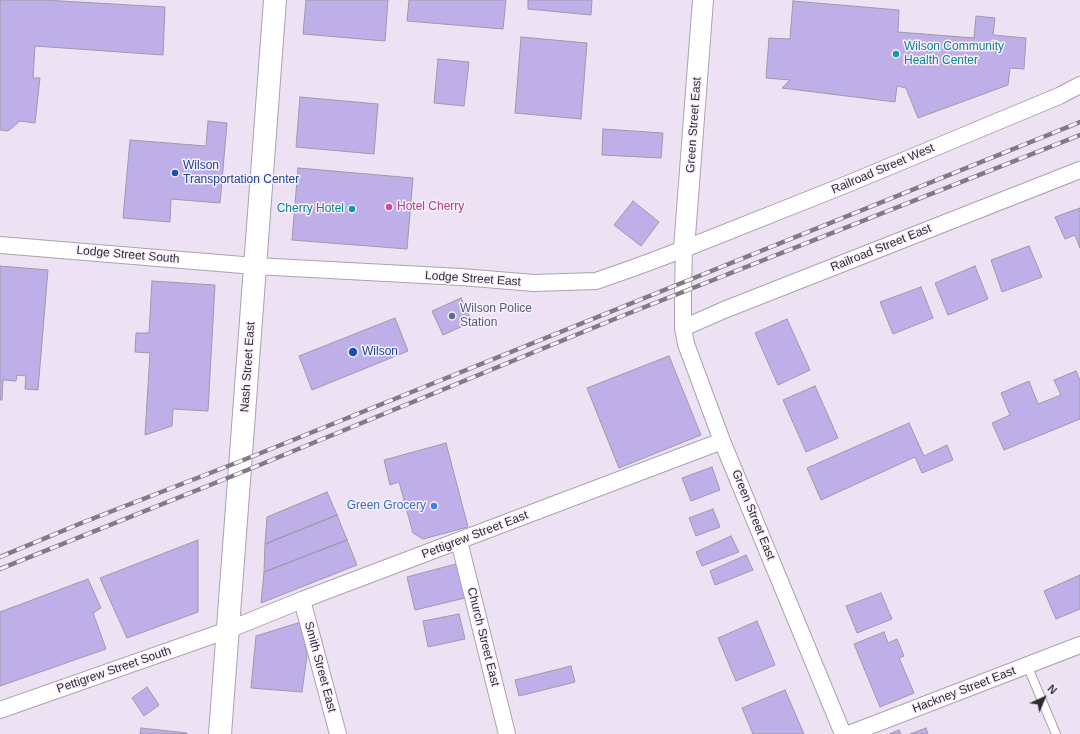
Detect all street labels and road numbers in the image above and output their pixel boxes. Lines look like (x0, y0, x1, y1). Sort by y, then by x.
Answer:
street label: Green Street East (683, 77, 705, 173)
street label: Railroad Street West (829, 141, 937, 197)
street label: Railroad Street East (829, 221, 933, 275)
street label: Lodge Street South (76, 243, 180, 267)
street label: Lodge Street East (425, 268, 521, 290)
street label: Nash Street East (238, 321, 258, 413)
street label: Green Street East (728, 468, 778, 562)
street label: Pettigrew Street East (420, 508, 530, 562)
street label: Church Street East (464, 586, 502, 688)
street label: Smith Street East (301, 620, 339, 714)
street label: Pettigrew Street South (55, 644, 173, 696)
street label: Hackney Street East (910, 664, 1018, 716)

